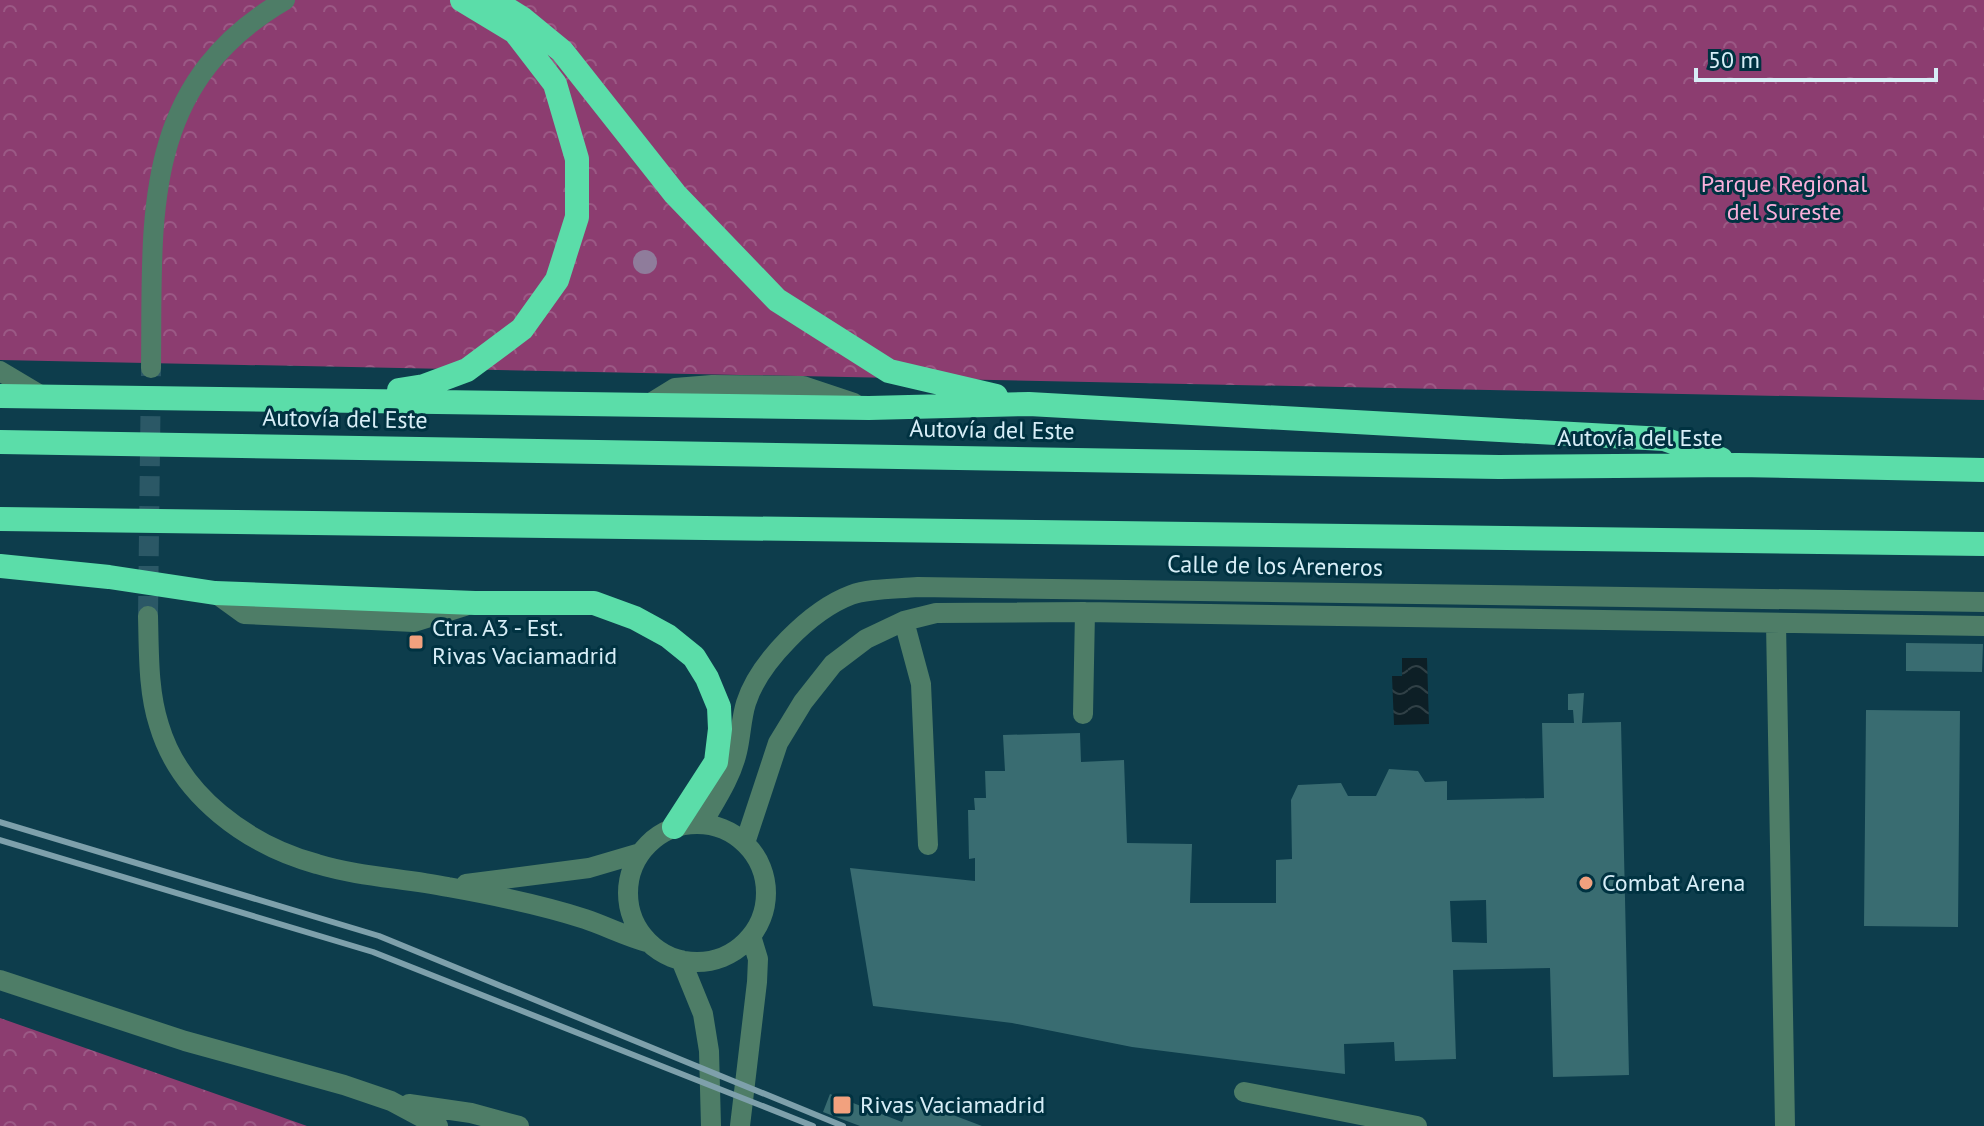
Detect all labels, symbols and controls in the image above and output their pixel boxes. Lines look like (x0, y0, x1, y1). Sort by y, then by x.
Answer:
scale bar (1696, 32, 1936, 82)
text: 50 m (1708, 44, 1760, 75)
park label: Parque Regional del Sureste (1701, 168, 1867, 227)
street label: Autovía del Este (262, 402, 428, 435)
street label: Autovía del Este (909, 413, 1075, 446)
street label: Autovía del Este (1557, 422, 1723, 453)
street label: Calle de los Areneros (1167, 548, 1383, 583)
place label: Ctra. A3 - Est. Rivas Vaciamadrid (432, 612, 617, 671)
marker: Ctra. A3 - Est. Rivas Vaciamadrid (407, 633, 425, 651)
place label: Combat Arena (1602, 867, 1745, 898)
marker: Combat Arena (1577, 874, 1595, 892)
place label: Rivas Vaciamadrid (860, 1089, 1045, 1120)
marker: Rivas Vaciamadrid (831, 1094, 853, 1116)

